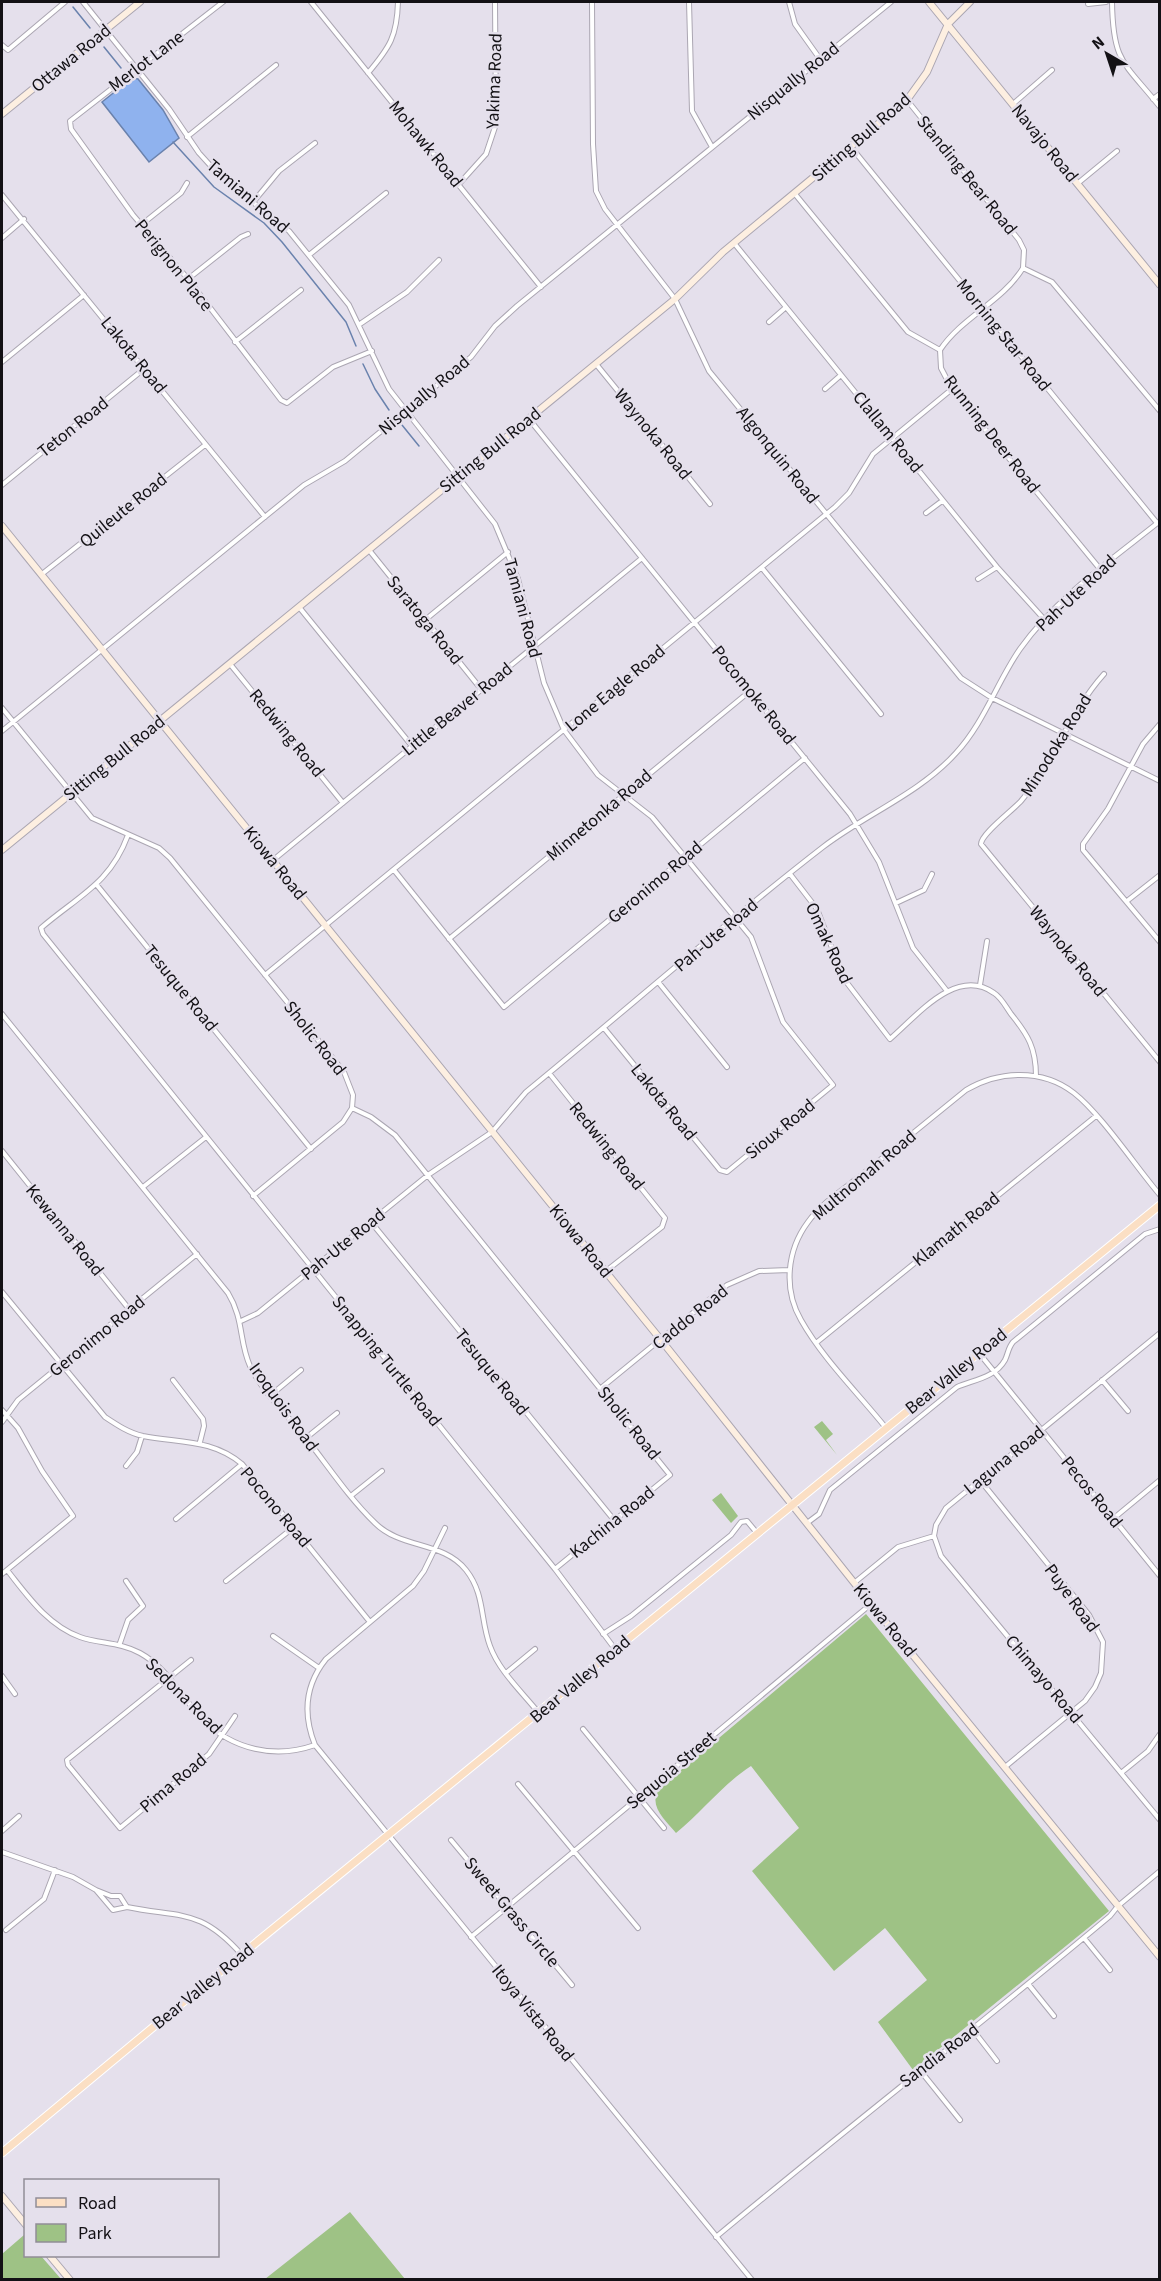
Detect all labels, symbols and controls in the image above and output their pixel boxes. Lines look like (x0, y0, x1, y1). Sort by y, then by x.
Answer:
street label: Ottawa Road (26, 18, 117, 98)
north arrow (1077, 24, 1137, 84)
street label: Merlot Lane (103, 25, 189, 98)
text: N (1087, 31, 1109, 55)
street label: Yakima Road (480, 33, 509, 130)
street label: Nisqually Road (742, 36, 845, 126)
street label: Sitting Bull Road (806, 87, 917, 188)
street label: Mohawk Road (383, 95, 469, 193)
street label: Navajo Road (1005, 99, 1084, 188)
street label: Standing Bear Road (910, 110, 1023, 241)
street label: Tamiani Road (201, 153, 294, 239)
street label: Perignon Place (129, 214, 219, 317)
street label: Morning Star Road (950, 274, 1057, 397)
street label: Lakota Road (95, 311, 173, 399)
street label: Nisqually Road (373, 350, 475, 441)
street label: Running Deer Road (937, 370, 1046, 499)
street label: Waynoka Road (608, 383, 697, 485)
street label: Clallam Road (847, 386, 929, 479)
street label: Teton Road (32, 391, 114, 464)
street label: Sitting Bull Road (434, 401, 547, 499)
street label: Algonquin Road (730, 401, 825, 509)
street label: Quileute Road (74, 467, 173, 554)
street label: Pah-Ute Road (1030, 549, 1122, 637)
street label: Tamiani Road (497, 555, 548, 661)
street label: Saratoga Road (381, 570, 469, 671)
street label: Lone Eagle Road (560, 639, 671, 738)
street label: Pocomoke Road (706, 640, 802, 750)
street label: Little Beaver Road (397, 657, 518, 762)
street label: Redwing Road (243, 684, 330, 783)
street label: Minodoka Road (1015, 689, 1098, 801)
street label: Sitting Bull Road (58, 709, 171, 807)
street label: Minnetonka Road (541, 764, 658, 867)
street label: Kiowa Road (237, 821, 312, 906)
street label: Geronimo Road (602, 835, 708, 930)
street label: Pah-Ute Road (669, 893, 764, 978)
street label: Omak Road (799, 898, 858, 988)
street label: Waynoka Road (1023, 900, 1112, 1002)
street label: Tesuque Road (138, 939, 224, 1037)
street label: Sholic Road (277, 996, 352, 1081)
street label: Lakota Road (625, 1058, 703, 1146)
street label: Sioux Road (740, 1093, 821, 1165)
street label: Redwing Road (563, 1097, 650, 1196)
street label: Multnomah Road (807, 1124, 922, 1226)
street label: Kewanna Road (20, 1179, 110, 1282)
street label: Klamath Road (907, 1186, 1005, 1272)
street label: Kiowa Road (543, 1199, 618, 1284)
street label: Pah-Ute Road (296, 1202, 391, 1286)
street label: Caddo Road (647, 1279, 734, 1356)
street label: Geronimo Road (44, 1290, 151, 1383)
street label: Snapping Turtle Road (326, 1290, 447, 1432)
street label: Bear Valley Road (900, 1322, 1013, 1420)
street label: Tesuque Road (449, 1323, 535, 1421)
street label: Iroquois Road (243, 1358, 324, 1457)
street label: Sholic Road (591, 1381, 666, 1466)
street label: Laguna Road (958, 1420, 1050, 1501)
street label: Pecos Road (1055, 1451, 1128, 1534)
street label: Pocono Road (234, 1461, 317, 1553)
street label: Kachina Road (564, 1480, 660, 1565)
street label: Puye Road (1038, 1559, 1105, 1638)
street label: Kiowa Road (847, 1578, 922, 1663)
street label: Bear Valley Road (524, 1630, 636, 1729)
street label: Chimayo Road (999, 1630, 1088, 1729)
street label: Sedona Road (140, 1652, 228, 1740)
street label: Sequoia Street (621, 1725, 722, 1815)
street label: Pima Road (134, 1748, 212, 1819)
street label: Sweet Grass Circle (458, 1852, 565, 1973)
street label: Bear Valley Road (147, 1937, 260, 2035)
street label: Itoya Vista Road (485, 1959, 580, 2067)
street label: Sandia Road (894, 2017, 984, 2094)
legend (24, 2179, 219, 2257)
text: Road (78, 2191, 117, 2216)
text: Park (78, 2221, 112, 2246)

